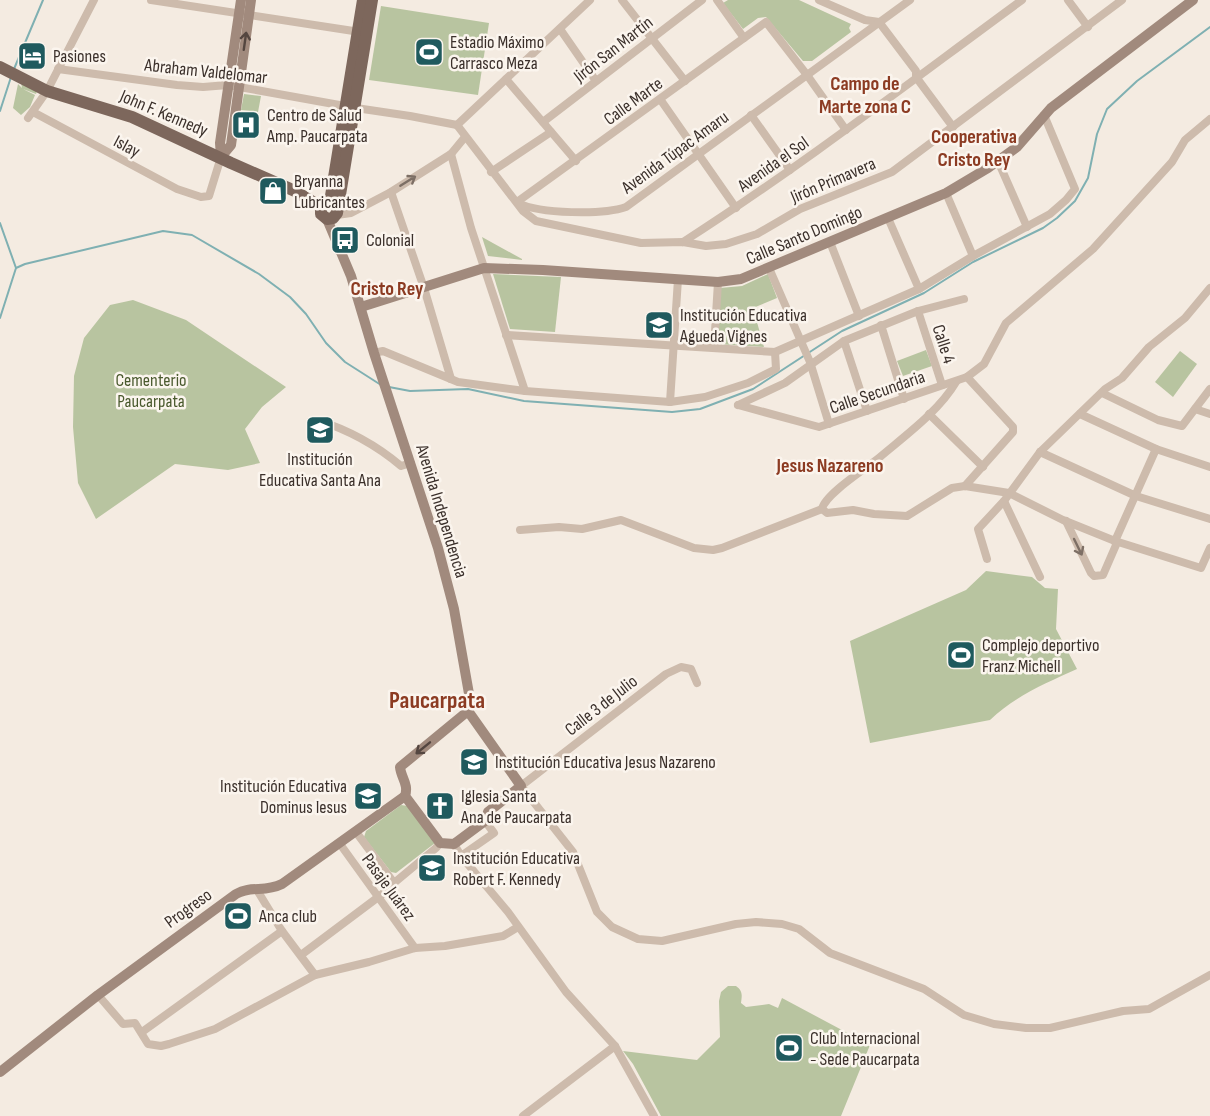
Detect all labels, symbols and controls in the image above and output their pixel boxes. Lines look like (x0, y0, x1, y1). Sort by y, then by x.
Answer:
street label: Jirón San Martín (569, 12, 657, 87)
one-way arrow (240, 31, 251, 51)
place label: Estadio Máximo Carrasco Meza (450, 32, 544, 74)
sports icon: Estadio Máximo Carrasco Meza (413, 36, 445, 68)
hotel icon: Pasiones (16, 40, 48, 72)
place label: Pasiones (53, 46, 106, 67)
street label: Abraham Valdelomar (143, 55, 268, 88)
district label: Campo de Marte zona C (819, 72, 911, 119)
street label: Calle Marte (600, 73, 667, 130)
street label: John F. Kennedy (116, 85, 211, 141)
place label: Centro de Salud Amp. Paucarpata (266, 105, 368, 147)
street label: Avenida Túpac Amaru (617, 107, 733, 199)
hospital icon: Centro de Salud Amp. Paucarpata (230, 109, 262, 141)
district label: Cooperativa Cristo Rey (931, 125, 1017, 172)
street label: Islay (110, 131, 144, 162)
street label: Avenida el Sol (733, 132, 813, 197)
street label: Jirón Primavera (787, 153, 879, 208)
place label: Bryanna Lubricantes (294, 171, 365, 213)
shop icon: Bryanna Lubricantes (257, 175, 289, 207)
one-way arrow (399, 175, 416, 188)
street label: Calle Santo Domingo (743, 202, 865, 269)
bus stop icon: Colonial (329, 224, 361, 256)
place label: Colonial (366, 230, 414, 251)
district label: Cristo Rey (351, 277, 424, 301)
place label: Institución Educativa Agueda Vignes (679, 305, 807, 347)
school or university icon: Institución Educativa Agueda Vignes (643, 309, 675, 341)
street label: Calle 4 (927, 322, 960, 367)
street label: Calle Secundaria (827, 366, 928, 419)
park label: Cementerio Paucarpata (116, 370, 187, 412)
school or university icon: Institución Educativa Santa Ana (304, 414, 336, 446)
street label: Avenida Independencia (411, 441, 472, 580)
place label: Institución Educativa Santa Ana (259, 449, 381, 491)
district label: Jesus Nazareno (775, 454, 884, 478)
one-way arrow (1073, 537, 1085, 555)
place label: Complejo deportivo Franz Michell (982, 635, 1099, 677)
sports icon: Complejo deportivo Franz Michell (945, 639, 977, 671)
street label: Calle 3 de Julio (561, 671, 642, 740)
district label: Paucarpata (389, 686, 485, 715)
one-way arrow (415, 741, 431, 754)
school or university icon: Institución Educativa Jesus Nazareno (458, 746, 490, 778)
place label: Institución Educativa Jesus Nazareno (495, 752, 716, 773)
place label: Institución Educativa Dominus Iesus (220, 776, 347, 818)
school or university icon: Institución Educativa Dominus Iesus (352, 780, 384, 812)
place label: Iglesia Santa Ana de Paucarpata (460, 786, 572, 828)
church icon: Iglesia Santa Ana de Paucarpata (424, 790, 456, 822)
place label: Institución Educativa Robert F. Kennedy (453, 848, 580, 890)
street label: Pasaje Juárez (357, 850, 420, 925)
school or university icon: Institución Educativa Robert F. Kennedy (416, 852, 448, 884)
street label: Progreso (161, 884, 216, 933)
sports icon: Anca club (222, 900, 254, 932)
place label: Anca club (258, 906, 317, 927)
place label: Club Internacional - Sede Paucarpata (810, 1028, 920, 1070)
sports icon: Club Internacional - Sede Paucarpata (773, 1032, 805, 1064)

